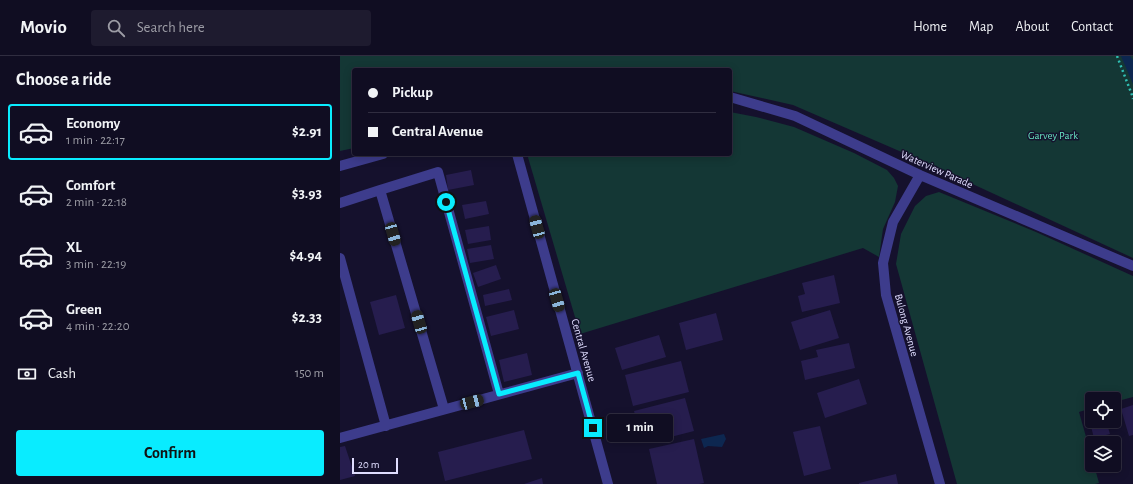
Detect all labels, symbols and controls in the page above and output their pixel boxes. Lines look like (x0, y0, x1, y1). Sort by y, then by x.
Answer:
search box (91, 10, 371, 46)
icon: search (105, 17, 127, 39)
text: Movio (20, 18, 67, 37)
text: Search here (137, 20, 205, 35)
text: Home (913, 20, 947, 34)
text: Map (969, 20, 993, 34)
text: About (1015, 20, 1049, 34)
text: Contact (1071, 20, 1113, 34)
text: Choose a ride (16, 71, 111, 89)
text: Pickup (392, 85, 433, 100)
icon: car (18, 114, 54, 150)
text: Economy (66, 116, 120, 131)
text: $2.91 (292, 124, 322, 139)
text: Central Avenue (392, 124, 483, 139)
park label: Garvey Park (1028, 130, 1078, 141)
text: 1 min · 22:17 (66, 134, 125, 147)
street label: Waterview Parade (899, 149, 975, 190)
icon: car (18, 176, 54, 212)
text: Comfort (66, 178, 115, 193)
text: $3.93 (292, 186, 322, 201)
route start (437, 193, 455, 211)
text: 2 min · 22:18 (66, 196, 127, 209)
car (528, 214, 546, 240)
car (384, 221, 402, 247)
icon: car (18, 238, 54, 274)
text: XL (66, 240, 82, 255)
text: $4.94 (289, 248, 322, 263)
text: 3 min · 22:19 (66, 258, 126, 271)
car (548, 287, 566, 313)
street label: Bulong Avenue (893, 293, 920, 358)
icon: car (18, 300, 54, 336)
text: Green (66, 302, 102, 317)
car (410, 309, 428, 335)
text: $2.33 (292, 310, 322, 325)
street label: Central Avenue (569, 317, 598, 383)
text: 4 min · 22:20 (66, 320, 130, 333)
icon: cash (16, 363, 38, 385)
text: Cash (48, 366, 76, 381)
text: 150 m (295, 367, 324, 380)
map controls (1085, 392, 1121, 472)
button: locate (1085, 392, 1121, 428)
car (459, 393, 485, 411)
callout: 1 min (607, 414, 673, 442)
route end (584, 419, 602, 437)
text: 1 min (626, 421, 654, 434)
button: Confirm (16, 430, 324, 476)
button: layers (1085, 436, 1121, 472)
scale bar (352, 456, 398, 475)
text: 20 m (358, 459, 379, 470)

